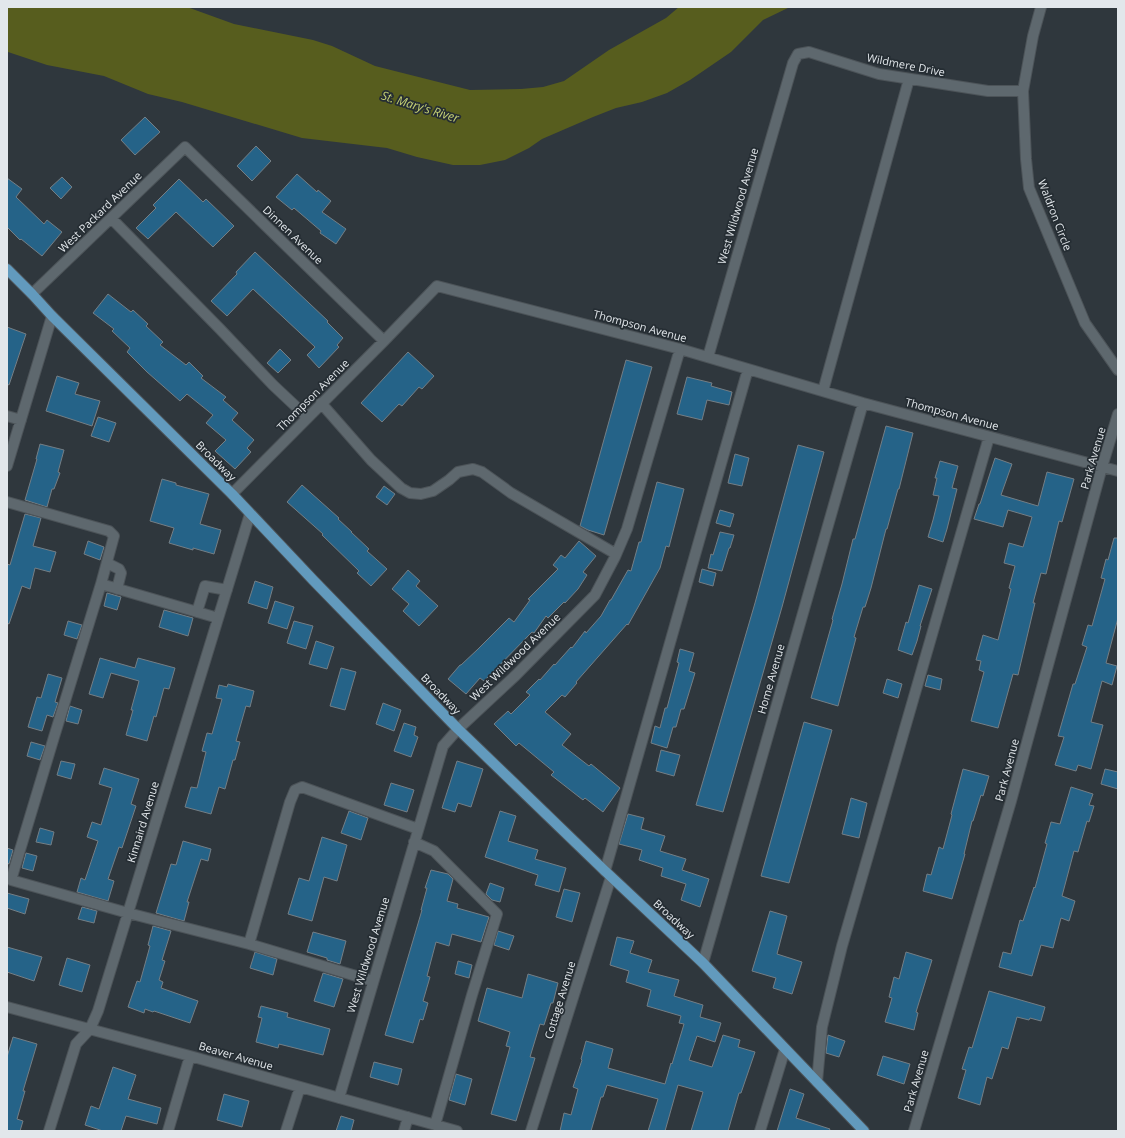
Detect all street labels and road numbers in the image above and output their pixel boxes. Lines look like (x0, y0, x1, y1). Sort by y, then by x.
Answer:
street label: Wildmere Drive (866, 50, 946, 79)
street label: West Wildwood Avenue (714, 146, 761, 266)
street label: West Packard Avenue (55, 168, 145, 255)
street label: Waldron Circle (1035, 177, 1076, 252)
street label: Dinnen Avenue (260, 202, 327, 267)
street label: Thompson Avenue (592, 306, 688, 345)
street label: Thompson Avenue (273, 355, 352, 434)
street label: Thompson Avenue (904, 394, 1000, 433)
street label: Park Avenue (1076, 425, 1109, 491)
street label: Broadway (193, 437, 240, 484)
street label: West Wildwood Avenue (466, 609, 563, 704)
street label: Home Avenue (753, 642, 788, 716)
street label: Broadway (418, 670, 465, 718)
street label: Park Avenue (991, 737, 1022, 803)
street label: Kinnaird Avenue (123, 779, 162, 864)
street label: West Wildwood Avenue (343, 895, 392, 1015)
street label: Broadway (650, 896, 699, 942)
street label: Cottage Avenue (541, 959, 579, 1041)
street label: Beaver Avenue (197, 1038, 275, 1073)
street label: Park Avenue (899, 1048, 932, 1114)

